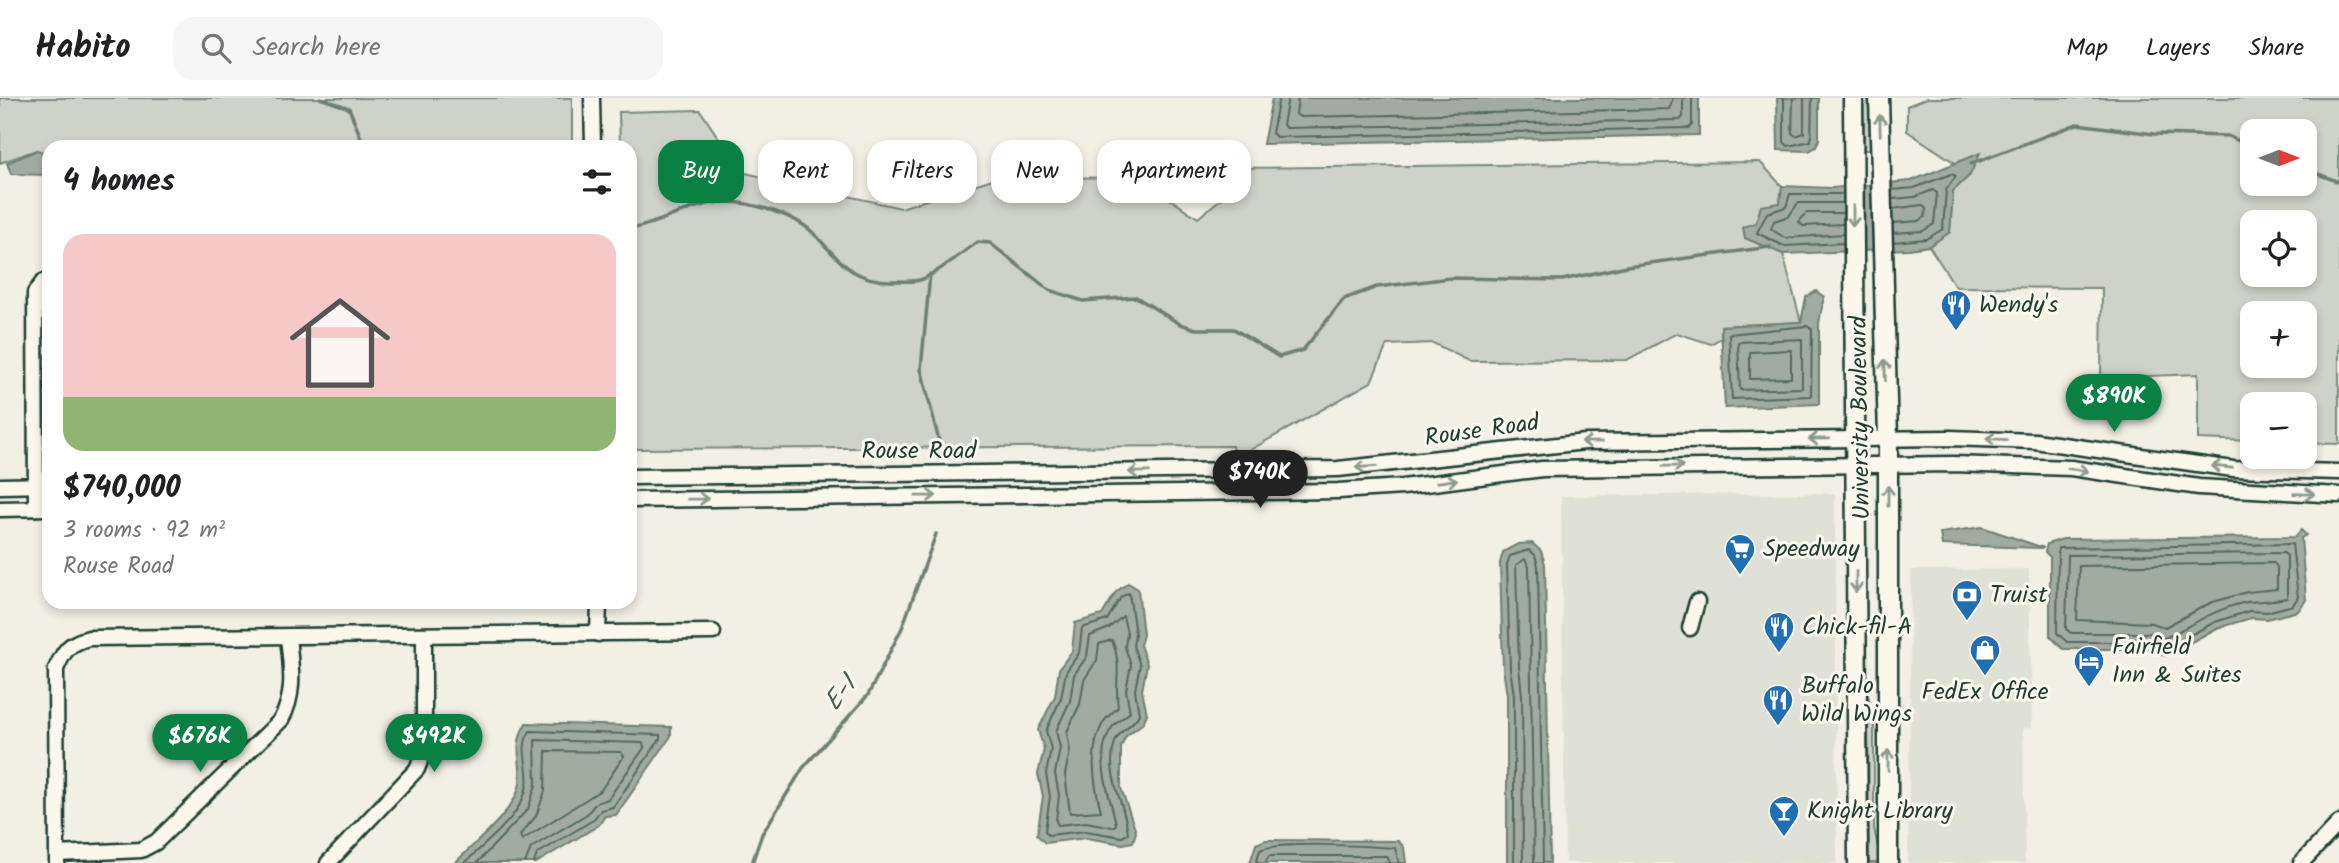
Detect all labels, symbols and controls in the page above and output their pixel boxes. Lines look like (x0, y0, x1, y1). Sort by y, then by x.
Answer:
search box (173, 17, 663, 80)
text: Habito (35, 22, 131, 75)
text: Search here (253, 27, 381, 69)
icon: search (197, 29, 235, 67)
text: Map (2066, 29, 2108, 68)
text: Layers (2146, 29, 2210, 68)
text: Share (2248, 29, 2304, 68)
one-way arrow (1873, 114, 1886, 137)
north arrow (2240, 119, 2317, 196)
map controls (2240, 119, 2317, 469)
chip: Buy (658, 140, 744, 203)
chip: Rent (758, 140, 853, 203)
chip: Filters (867, 140, 977, 203)
chip: New (991, 140, 1083, 203)
chip: Apartment (1097, 140, 1251, 203)
text: 4 homes (63, 158, 175, 206)
icon: filters (578, 163, 616, 201)
one-way arrow (1846, 204, 1860, 227)
button: locate (2240, 210, 2317, 287)
icon: home (277, 280, 403, 406)
place label: Wendy's (1979, 286, 2058, 325)
restaurant icon: Wendy's (1939, 288, 1973, 332)
button: + (2240, 301, 2317, 378)
street label: University Boulevard (1840, 315, 1882, 520)
one-way arrow (1879, 359, 1892, 382)
pin: $890K (2065, 374, 2163, 434)
text: $890K (2082, 379, 2146, 415)
button: − (2240, 392, 2317, 469)
street label: Rouse Road (1422, 404, 1543, 458)
street label: Rouse Road (861, 432, 978, 471)
one-way arrow (1808, 432, 1831, 446)
one-way arrow (1986, 432, 2008, 445)
one-way arrow (1581, 436, 1604, 449)
pin: $740K (1211, 450, 1309, 510)
text: $740K (1229, 455, 1291, 491)
one-way arrow (1662, 459, 1685, 473)
one-way arrow (1355, 461, 1378, 474)
one-way arrow (2211, 461, 2234, 474)
one-way arrow (2066, 463, 2089, 476)
text: $740,000 (63, 465, 181, 513)
one-way arrow (1127, 465, 1150, 479)
one-way arrow (1435, 474, 1458, 487)
one-way arrow (1881, 485, 1895, 508)
one-way arrow (2293, 488, 2316, 501)
one-way arrow (914, 489, 937, 503)
one-way arrow (686, 492, 709, 505)
text: 3 rooms · 92 m² (63, 513, 225, 549)
place label: Speedway (1763, 530, 1860, 569)
supermarket icon: Speedway (1723, 532, 1757, 576)
text: Rouse Road (63, 549, 173, 585)
one-way arrow (1849, 570, 1863, 593)
place label: Truist (1990, 576, 2048, 615)
bank icon: Truist (1950, 578, 1984, 622)
place label: Chick-fil-A (1802, 608, 1912, 647)
restaurant icon: Chick-fil-A (1762, 610, 1796, 654)
place label: Fairfield Inn & Suites (2112, 628, 2241, 695)
shop icon: FedEx Office (1968, 633, 2002, 677)
hotel icon: Fairfield Inn & Suites (2072, 644, 2106, 688)
water label: E-1 (814, 664, 871, 721)
place label: Buffalo Wild Wings (1801, 667, 1912, 734)
place label: FedEx Office (1921, 673, 2049, 712)
restaurant icon: Buffalo Wild Wings (1761, 683, 1795, 727)
pin: $676K (151, 714, 249, 774)
pin: $492K (385, 714, 483, 774)
text: $676K (168, 719, 232, 755)
text: $492K (401, 719, 467, 755)
one-way arrow (1881, 749, 1895, 772)
place label: Knight Library (1807, 792, 1953, 831)
bar icon: Knight Library (1767, 794, 1801, 838)

